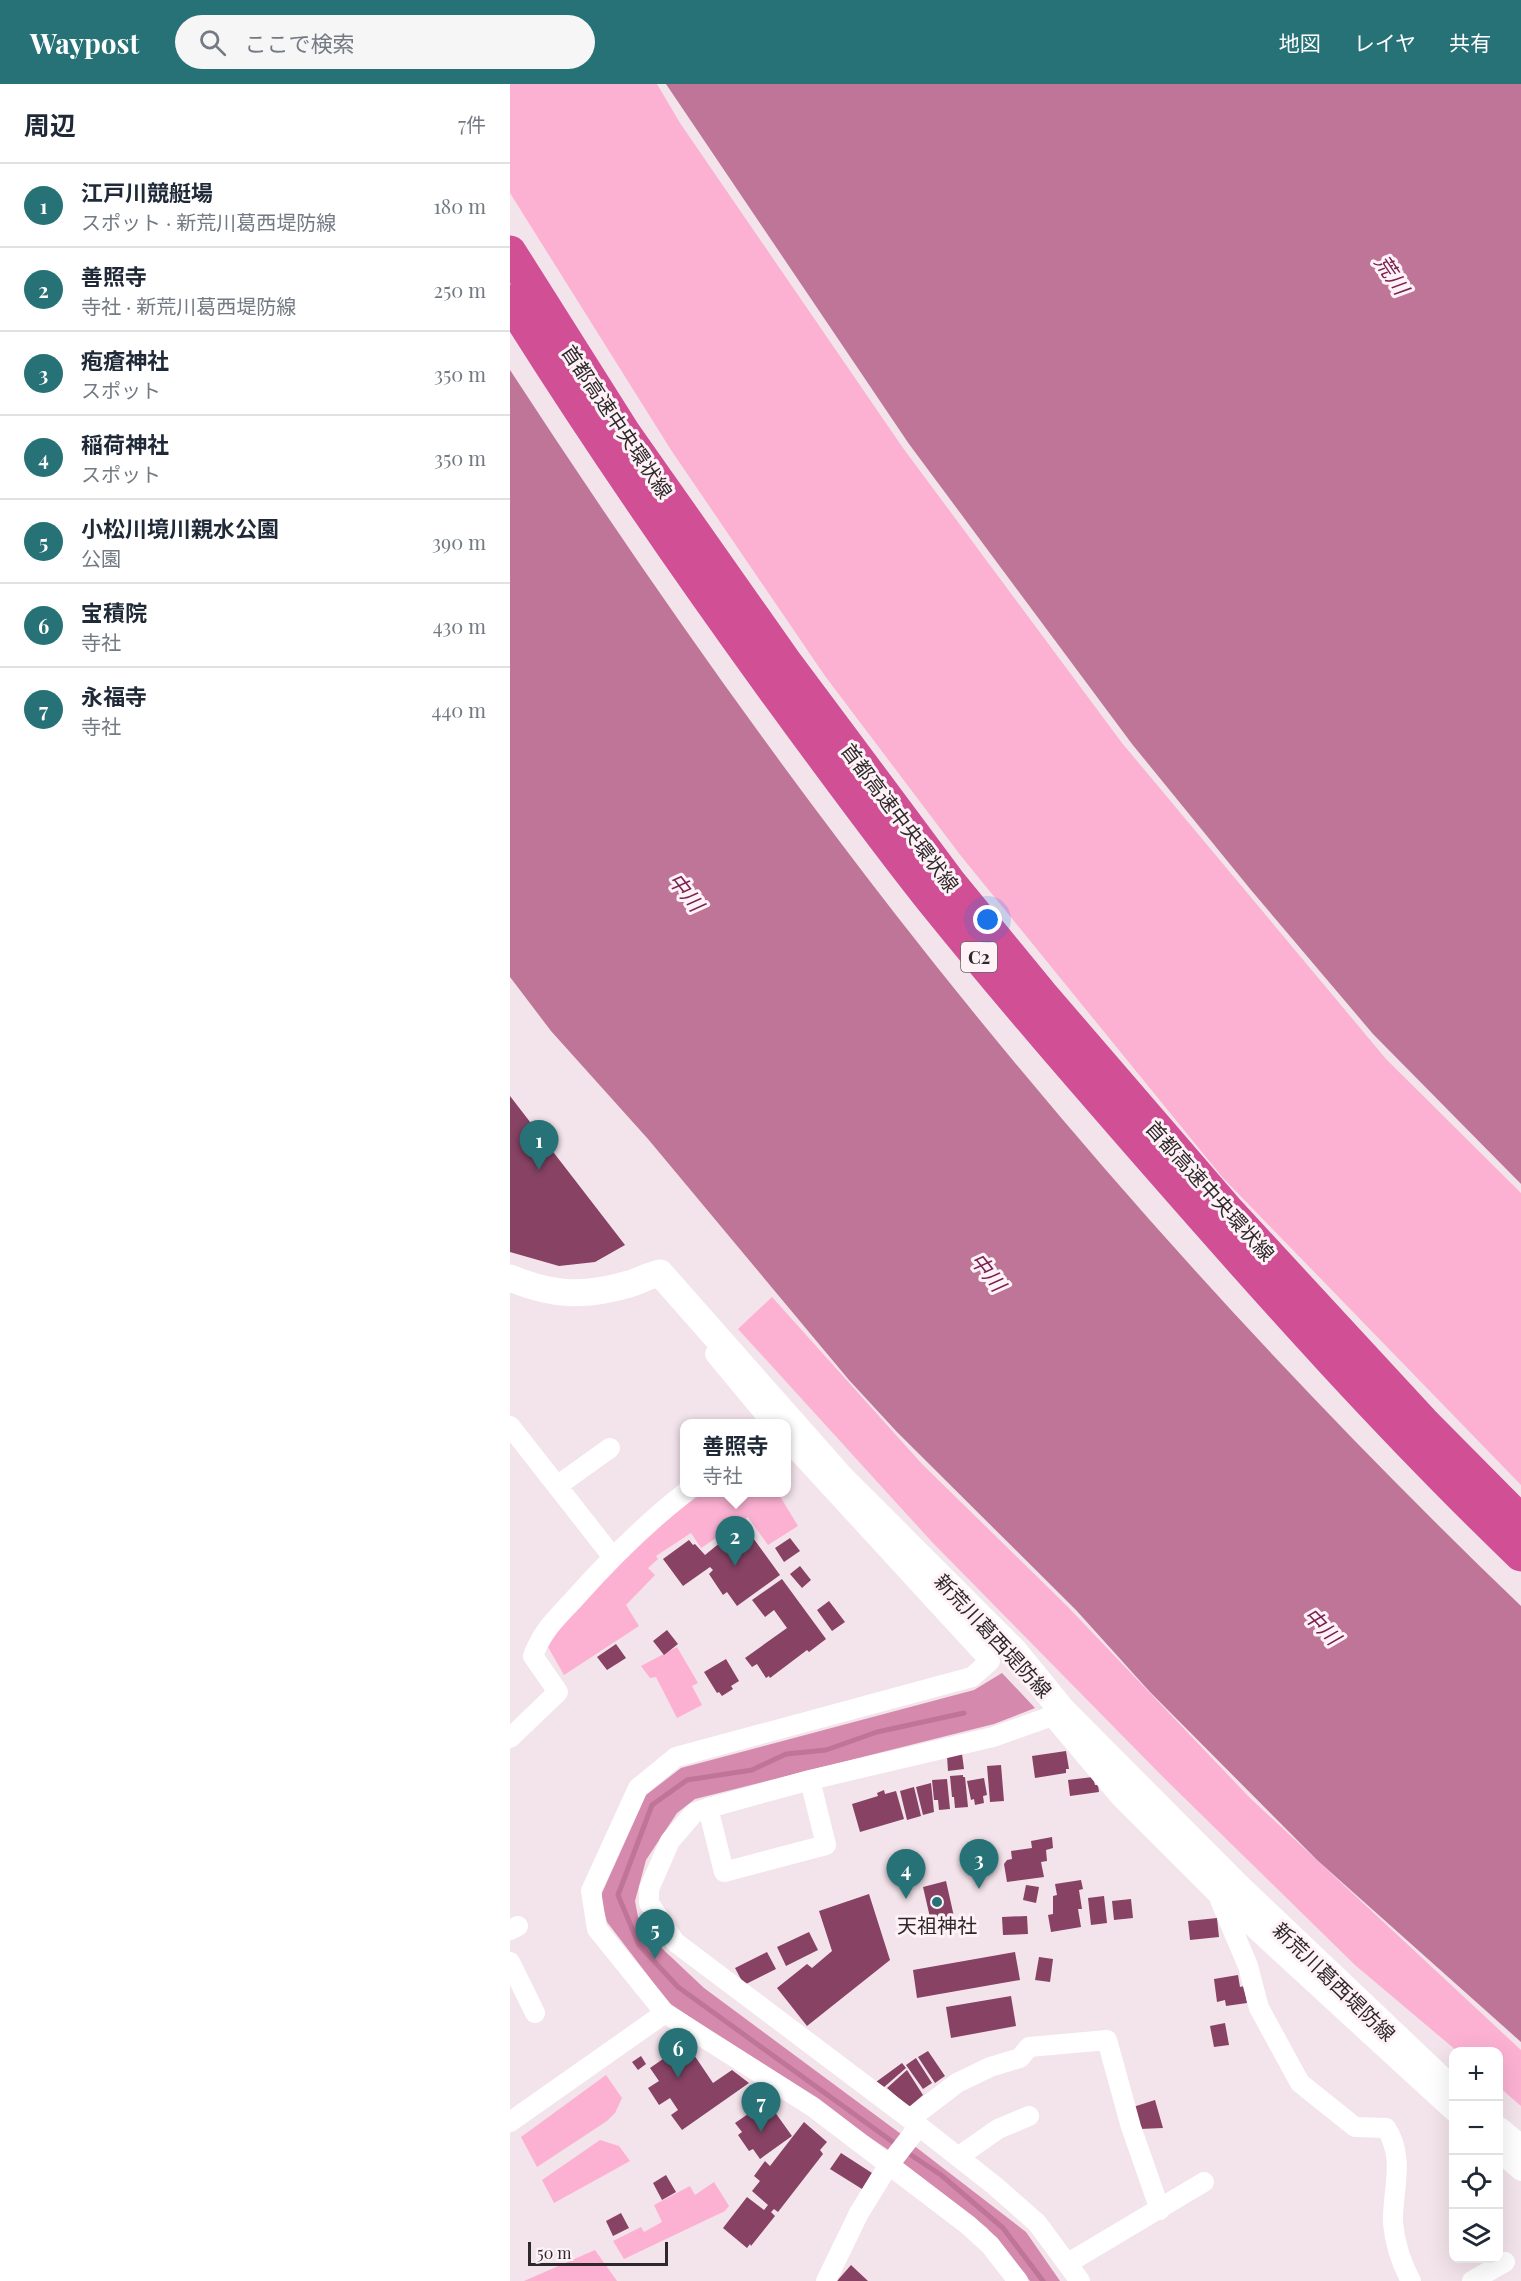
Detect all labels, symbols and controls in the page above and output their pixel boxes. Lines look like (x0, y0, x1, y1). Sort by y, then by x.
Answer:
search box (175, 15, 595, 69)
text: Waypost (30, 24, 139, 61)
icon: search (196, 26, 229, 59)
text: ここで検索 (244, 28, 354, 58)
text: 地図 (1279, 28, 1321, 56)
text: レイヤ (1354, 28, 1416, 56)
text: 共有 (1449, 28, 1491, 56)
text: 周辺 (24, 107, 76, 142)
text: 7件 (458, 110, 486, 137)
text: 江戸川競艇場 (81, 177, 213, 207)
text: 1 (40, 192, 47, 219)
text: 180 m (433, 192, 486, 219)
text: スポット · 新荒川葛西堤防線 (81, 208, 336, 235)
water label: 荒川 (1370, 249, 1417, 301)
text: 善照寺 (81, 261, 147, 291)
text: 2 (38, 276, 49, 303)
text: 250 m (433, 276, 486, 303)
text: 寺社 · 新荒川葛西堤防線 (81, 292, 296, 319)
street label: 首都高速中央環状線 (556, 339, 680, 503)
text: 疱瘡神社 (81, 345, 169, 375)
text: 3 (39, 360, 48, 387)
text: 350 m (434, 360, 486, 387)
text: スポット (81, 376, 161, 403)
text: 稲荷神社 (81, 429, 169, 459)
text: 4 (38, 444, 49, 471)
text: 350 m (434, 444, 486, 471)
text: スポット (81, 460, 161, 487)
text: 小松川境川親水公園 (81, 513, 279, 543)
text: 5 (39, 528, 48, 555)
text: 390 m (432, 528, 486, 555)
text: 公園 (81, 544, 121, 571)
text: 宝積院 (81, 597, 147, 627)
text: 6 (38, 612, 49, 639)
text: 430 m (433, 612, 486, 639)
text: 寺社 (81, 628, 121, 655)
text: 永福寺 (81, 681, 147, 711)
text: 7 (39, 696, 48, 723)
text: 440 m (432, 696, 486, 723)
text: 寺社 (81, 712, 121, 739)
street label: 首都高速中央環状線 (836, 737, 966, 897)
water label: 中川 (663, 866, 712, 918)
your location (973, 905, 1002, 934)
road number: C2 (961, 942, 997, 972)
street label: 首都高速中央環状線 (1141, 1114, 1281, 1266)
pin: 1 (519, 1120, 558, 1170)
water label: 中川 (965, 1246, 1014, 1298)
popup (680, 1419, 791, 1497)
text: 善照寺 (702, 1430, 769, 1460)
text: 寺社 (702, 1461, 742, 1488)
pin: 2 (716, 1516, 754, 1566)
street label: 新荒川葛西堤防線 (930, 1567, 1058, 1703)
water label: 中川 (1298, 1600, 1349, 1651)
pin: 3 (960, 1840, 998, 1889)
pin: 4 (886, 1850, 926, 1899)
marker: 天祖神社 (930, 1895, 944, 1909)
pin: 5 (636, 1910, 674, 1959)
place label: 天祖神社 (897, 1911, 977, 1938)
street label: 新荒川葛西堤防線 (1268, 1916, 1402, 2046)
pin: 6 (658, 2028, 698, 2078)
map controls (1449, 2047, 1503, 2263)
button: + (1449, 2047, 1503, 2101)
pin: 7 (742, 2082, 780, 2132)
button: − (1449, 2101, 1503, 2155)
button: locate (1449, 2155, 1503, 2209)
button: layers (1449, 2209, 1503, 2263)
scale bar (528, 2239, 668, 2266)
text: 50 m (537, 2242, 571, 2263)

